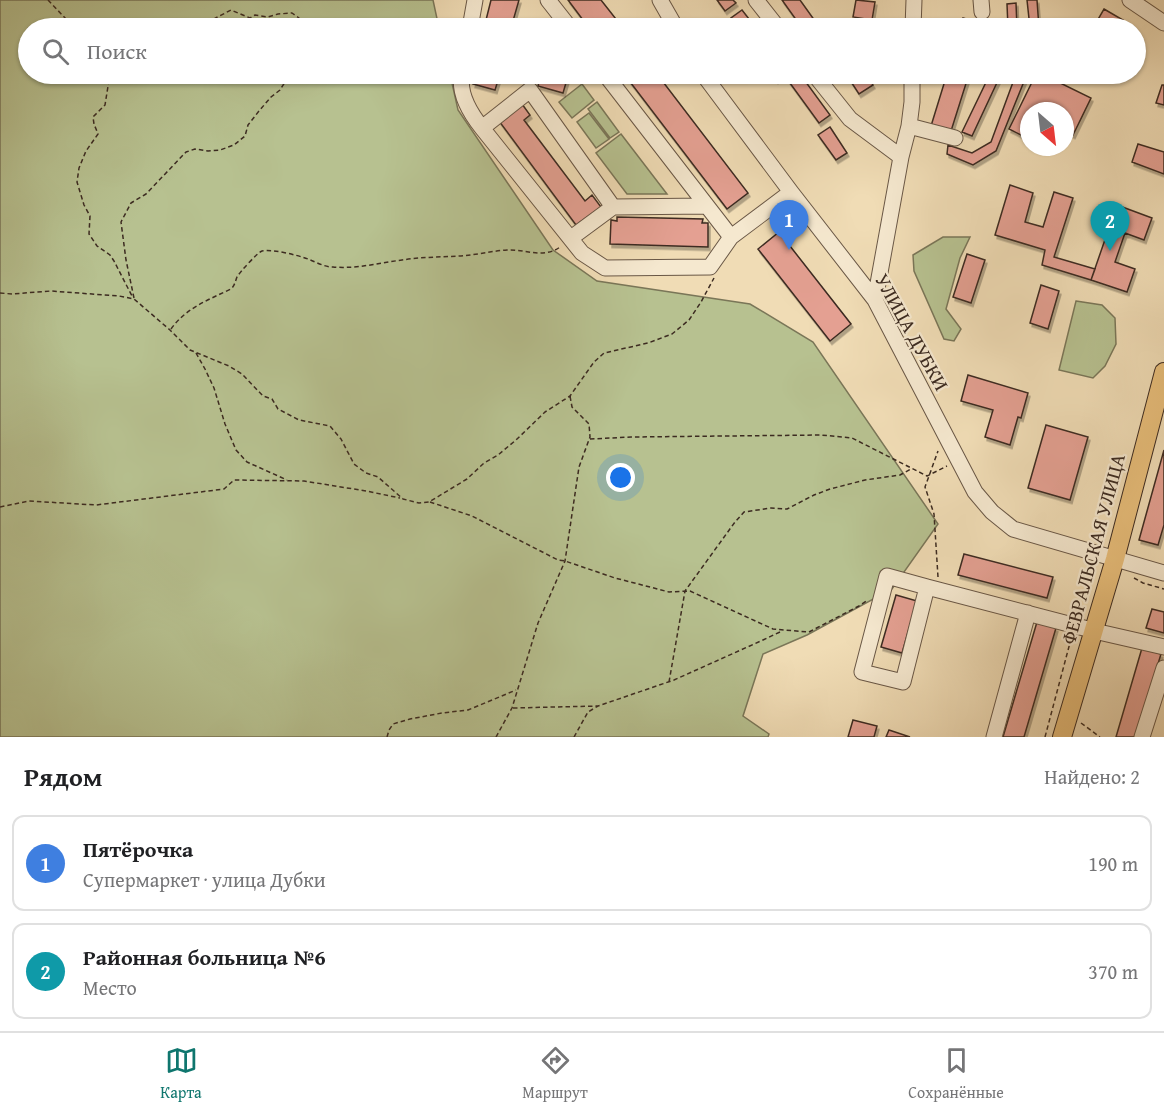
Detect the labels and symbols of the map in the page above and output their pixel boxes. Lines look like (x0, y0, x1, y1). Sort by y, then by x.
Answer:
north arrow (1020, 102, 1074, 156)
pin: 1 (770, 200, 808, 250)
pin: 2 (1090, 202, 1130, 251)
street label: УЛИЦА ДУБКИ (868, 268, 957, 396)
street label: ФЕВРАЛЬСКАЯ УЛИЦА (1053, 450, 1132, 647)
your location (606, 463, 635, 492)

